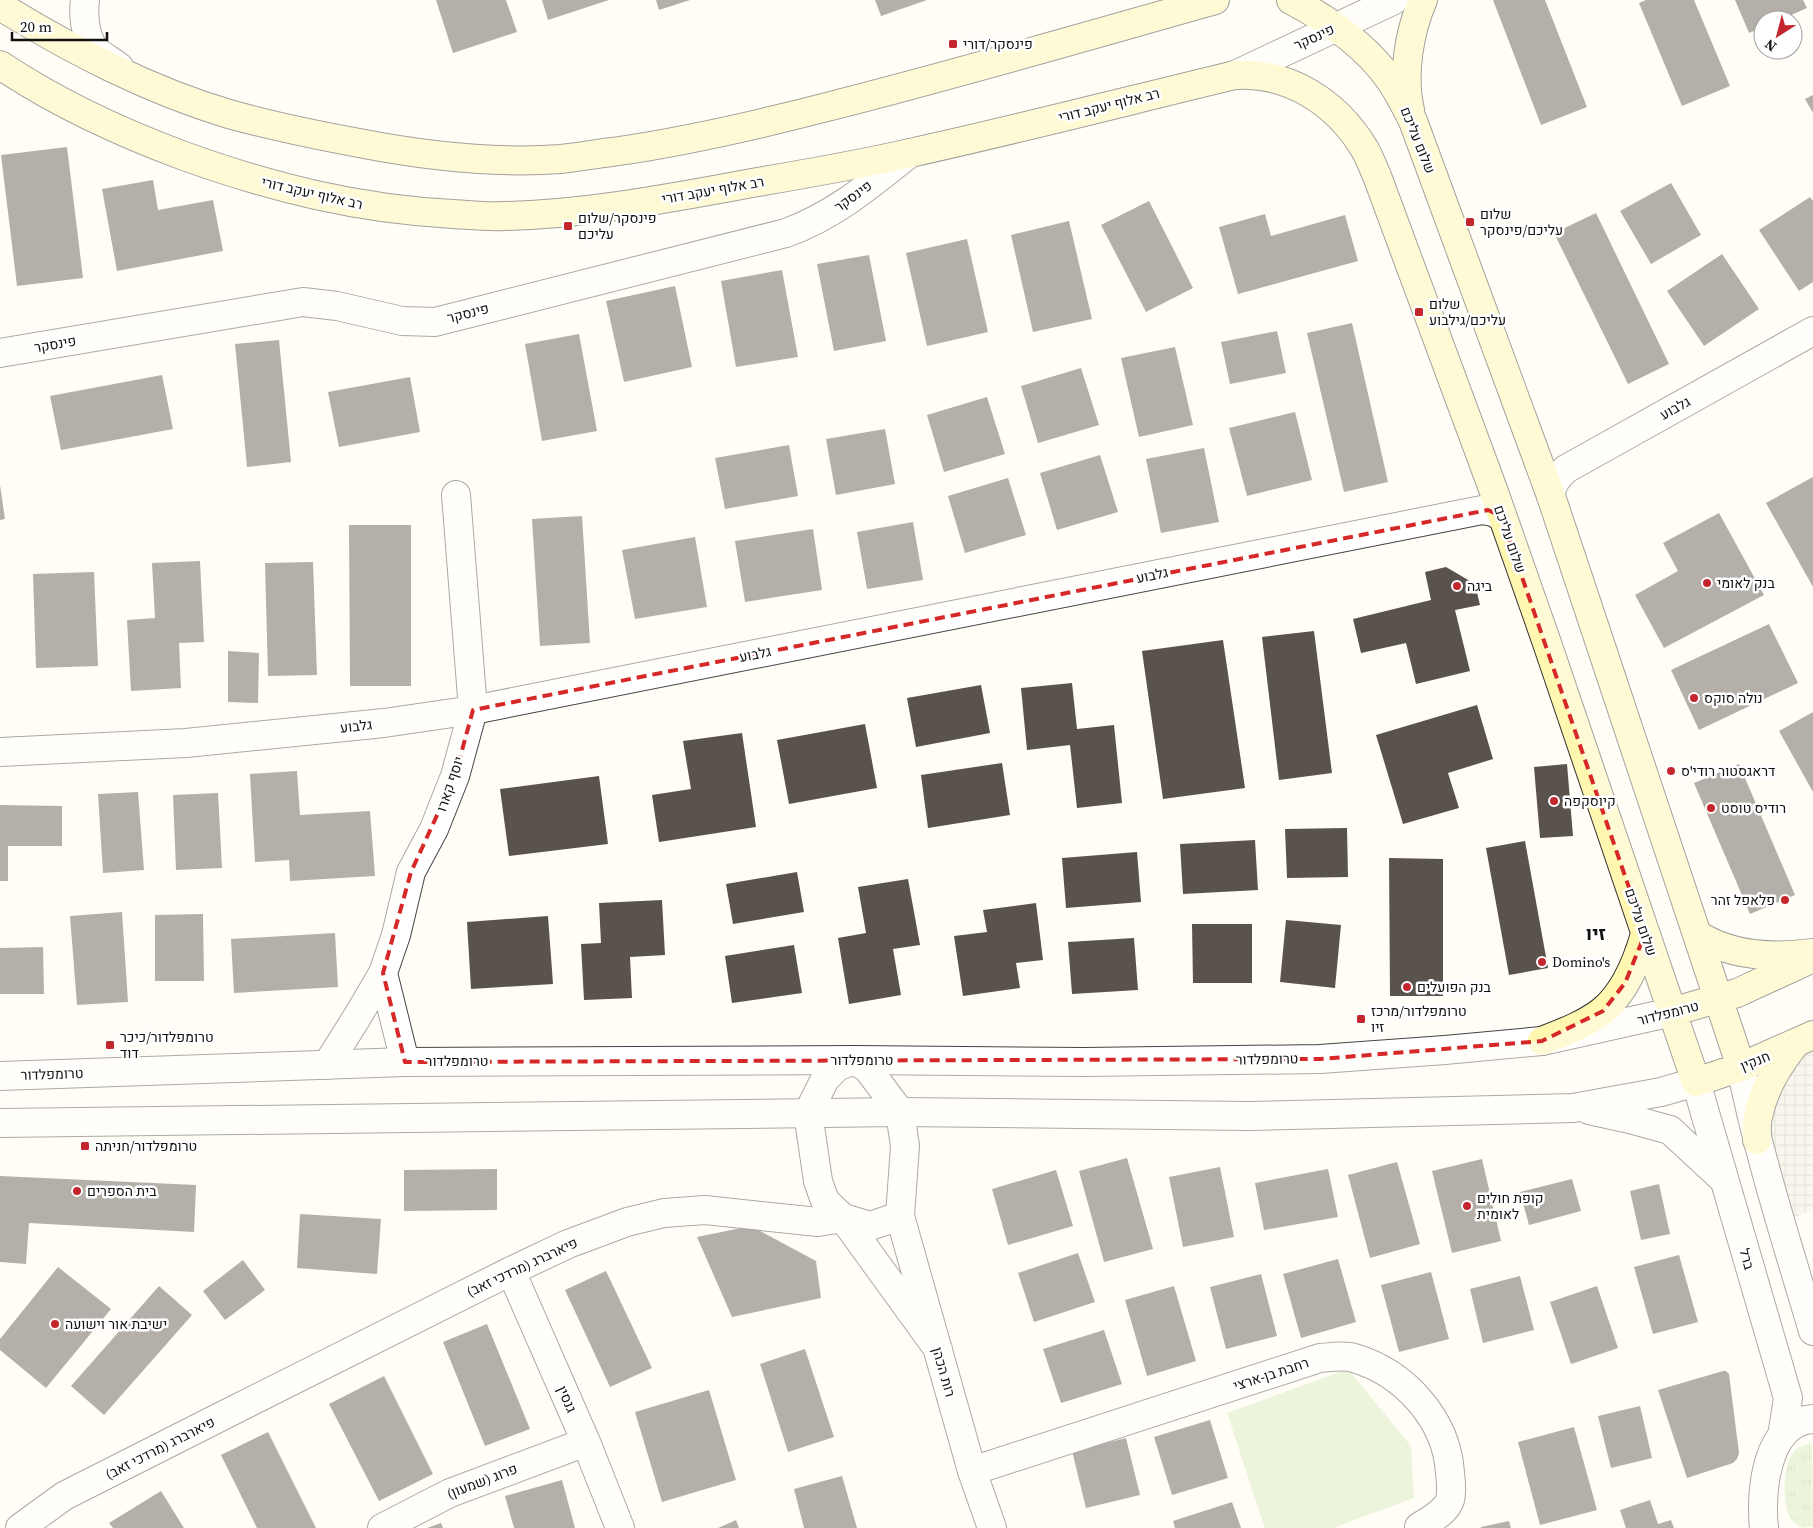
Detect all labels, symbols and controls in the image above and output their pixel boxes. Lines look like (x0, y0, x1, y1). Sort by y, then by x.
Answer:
scale bar (12, 10, 108, 42)
north arrow (1753, 10, 1803, 60)
text: 20 m (20, 16, 52, 37)
street label: פינסקר (1290, 19, 1338, 55)
place label: פינסקר/דורי (963, 34, 1033, 54)
text: N (1760, 34, 1780, 57)
marker: פינסקר/דורי (947, 38, 959, 50)
street label: רב אלוף יעקב דורי (1056, 83, 1162, 127)
street label: שלום עליכם (1396, 104, 1440, 176)
street label: רב אלוף יעקב דורי (660, 171, 766, 209)
street label: רב אלוף יעקב דורי (259, 172, 365, 214)
street label: פינסקר (830, 175, 876, 217)
place label: שלום עליכם/פינסקר (1480, 204, 1563, 240)
place label: פינסקר/שלום עליכם (578, 208, 657, 244)
marker: שלום עליכם/פינסקר (1464, 216, 1476, 228)
marker: פינסקר/שלום עליכם (562, 220, 574, 232)
place label: שלום עליכם/גילבוע (1429, 294, 1506, 330)
street label: פינסקר (445, 298, 491, 328)
marker: שלום עליכם/גילבוע (1413, 306, 1425, 318)
street label: פינסקר (32, 330, 78, 358)
street label: גלבוע (1656, 391, 1694, 425)
street label: שלום עליכם (1489, 502, 1531, 576)
street label: גלבוע (1134, 562, 1170, 588)
place label: בנק לאומי (1717, 573, 1775, 593)
place label: ביגה (1467, 576, 1493, 596)
marker: בנק לאומי (1701, 577, 1713, 589)
marker: ביגה (1451, 580, 1463, 592)
street label: גלבוע (737, 641, 773, 667)
place label: נולה סוקס (1704, 688, 1763, 708)
marker: נולה סוקס (1688, 692, 1700, 704)
street label: גלבוע (339, 714, 373, 738)
street label: יוסף קארו (431, 754, 469, 814)
place label: דראגסטור רודי'ס (1681, 761, 1775, 781)
marker: דראגסטור רודי'ס (1665, 765, 1677, 777)
place label: קיוסקפה (1564, 791, 1616, 811)
marker: קיוסקפה (1548, 795, 1560, 807)
place label: רודיס טוסט (1721, 798, 1786, 818)
marker: רודיס טוסט (1705, 802, 1717, 814)
street label: שלום עליכם (1620, 885, 1662, 959)
place label: פלאפל זהר (1711, 890, 1775, 910)
marker: פלאפל זהר (1779, 894, 1791, 906)
district label: זיו (1586, 920, 1606, 946)
place label: Domino's (1552, 952, 1610, 972)
marker: Domino's (1536, 956, 1548, 968)
place label: בנק הפועלים (1417, 977, 1492, 997)
marker: בנק הפועלים (1401, 981, 1413, 993)
street label: טרומפלדור (1635, 996, 1701, 1030)
place label: טרומפלדור/מרכז זיו (1371, 1001, 1467, 1037)
marker: טרומפלדור/מרכז זיו (1355, 1013, 1367, 1025)
place label: טרומפלדור/כיכר דוד (120, 1027, 214, 1063)
marker: טרומפלדור/כיכר דוד (104, 1039, 116, 1051)
street label: חנקין (1737, 1046, 1773, 1076)
street label: טרומפלדור (1235, 1048, 1299, 1070)
street label: טרומפלדור (831, 1050, 893, 1070)
street label: טרומפלדור (426, 1051, 488, 1071)
street label: טרומפלדור (20, 1063, 84, 1085)
place label: טרומפלדור/חניתה (95, 1136, 197, 1156)
marker: טרומפלדור/חניתה (79, 1140, 91, 1152)
place label: בית הספרים (87, 1181, 157, 1201)
marker: בית הספרים (71, 1185, 83, 1197)
place label: קופת חולים לאומית (1477, 1188, 1544, 1224)
marker: קופת חולים לאומית (1461, 1200, 1473, 1212)
street label: פיארברג (מרדכי זאב) (463, 1232, 581, 1302)
street label: ברל (1734, 1246, 1760, 1273)
place label: ישיבת אור וישועה (65, 1314, 167, 1334)
marker: ישיבת אור וישועה (49, 1318, 61, 1330)
street label: רות הכהן (927, 1345, 961, 1399)
street label: רחבת בן-ארצי (1231, 1352, 1311, 1396)
street label: גנסין (552, 1382, 582, 1416)
street label: פיארברג (מרדכי זאב) (102, 1412, 218, 1484)
street label: פרוג (שמעון) (444, 1458, 520, 1504)

